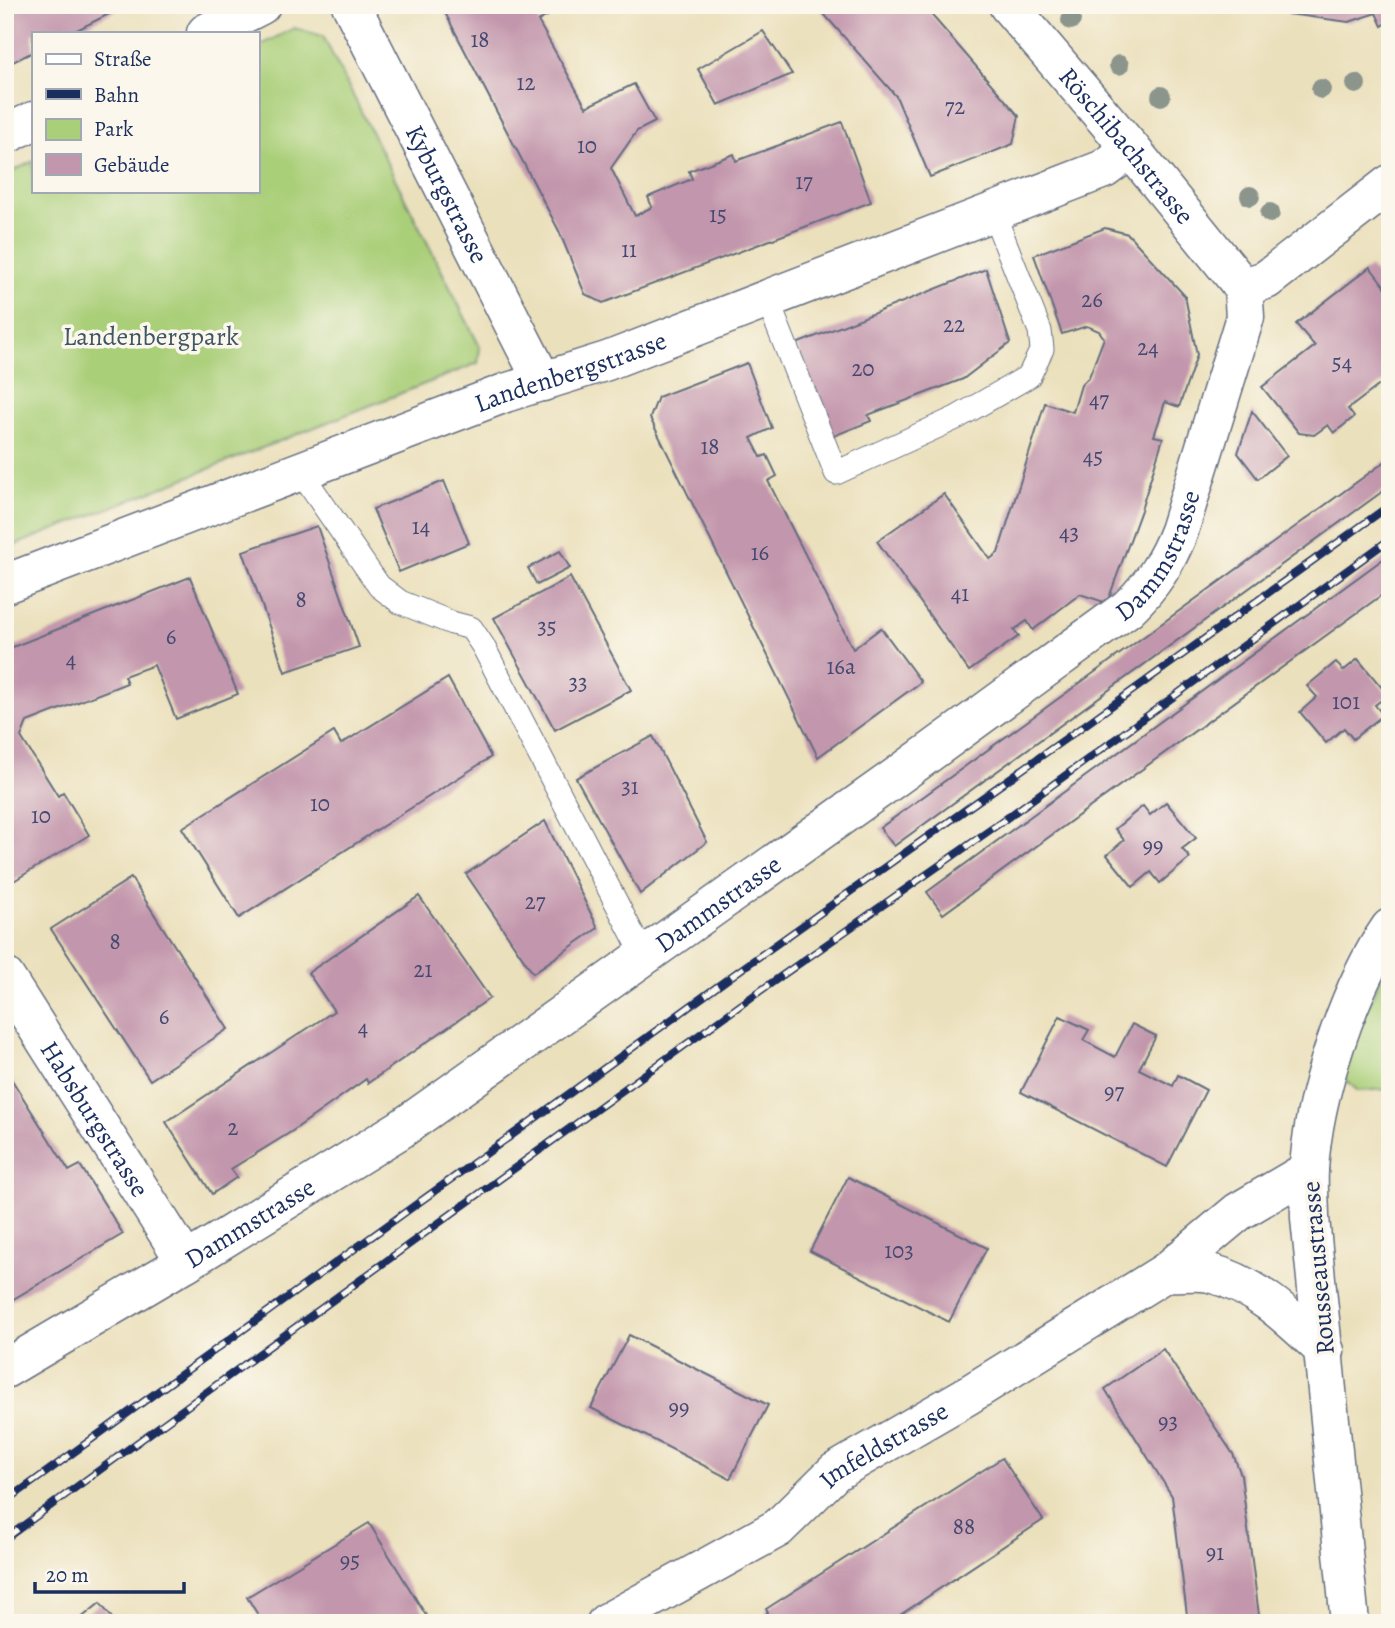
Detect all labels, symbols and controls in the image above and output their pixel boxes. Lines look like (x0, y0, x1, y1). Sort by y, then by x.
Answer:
house number: 18 (470, 24, 490, 55)
legend (32, 32, 259, 192)
text: Straße (94, 45, 152, 73)
street label: Röschibachstrasse (1051, 60, 1202, 231)
house number: 12 (517, 67, 535, 98)
text: Bahn (94, 81, 139, 109)
house number: 72 (945, 91, 965, 122)
text: Park (94, 115, 134, 143)
street label: Kyburgstrasse (397, 119, 497, 269)
house number: 10 (577, 130, 597, 161)
text: Gebäude (94, 151, 170, 179)
house number: 17 (795, 166, 813, 197)
house number: 15 (709, 199, 727, 230)
house number: 11 (621, 234, 637, 265)
house number: 26 (1081, 284, 1103, 315)
house number: 22 (943, 309, 965, 340)
park label: Landenbergpark (63, 319, 239, 354)
street label: Landenbergstrasse (469, 322, 671, 421)
house number: 24 (1137, 332, 1159, 363)
house number: 54 (1332, 347, 1352, 378)
house number: 20 (851, 353, 875, 384)
house number: 47 (1089, 384, 1109, 415)
house number: 18 (700, 431, 720, 462)
house number: 45 (1083, 441, 1103, 472)
street label: Dammstrasse (1108, 486, 1208, 629)
house number: 14 (412, 511, 430, 542)
house number: 43 (1059, 517, 1079, 548)
house number: 16 (751, 537, 769, 568)
house number: 41 (951, 578, 969, 609)
house number: 8 (295, 584, 307, 615)
house number: 35 (537, 611, 557, 642)
house number: 6 (166, 621, 176, 652)
house number: 4 (66, 644, 76, 675)
house number: 16a (826, 651, 856, 682)
house number: 33 (568, 667, 588, 698)
house number: 101 (1332, 686, 1360, 717)
house number: 31 (621, 771, 639, 802)
house number: 10 (310, 788, 330, 819)
house number: 10 (31, 800, 51, 831)
house number: 99 (1143, 830, 1163, 861)
street label: Dammstrasse (648, 847, 788, 961)
house number: 27 (525, 886, 546, 917)
house number: 8 (109, 926, 121, 957)
house number: 21 (414, 954, 433, 985)
house number: 6 (159, 1001, 169, 1032)
house number: 4 (358, 1012, 368, 1043)
street label: Habsburgstrasse (32, 1034, 158, 1204)
house number: 97 (1104, 1076, 1124, 1107)
house number: 2 (228, 1112, 239, 1143)
street label: Dammstrasse (178, 1169, 321, 1276)
street label: Rousseaustrasse (1293, 1180, 1343, 1356)
house number: 103 (884, 1235, 914, 1266)
house number: 99 (669, 1392, 689, 1423)
street label: Imfeldstrasse (811, 1393, 954, 1496)
house number: 93 (1158, 1406, 1178, 1437)
house number: 88 (953, 1511, 975, 1542)
house number: 91 (1206, 1537, 1224, 1568)
house number: 95 (340, 1545, 360, 1576)
scale bar (35, 1551, 184, 1595)
text: 20 m (46, 1561, 89, 1589)

